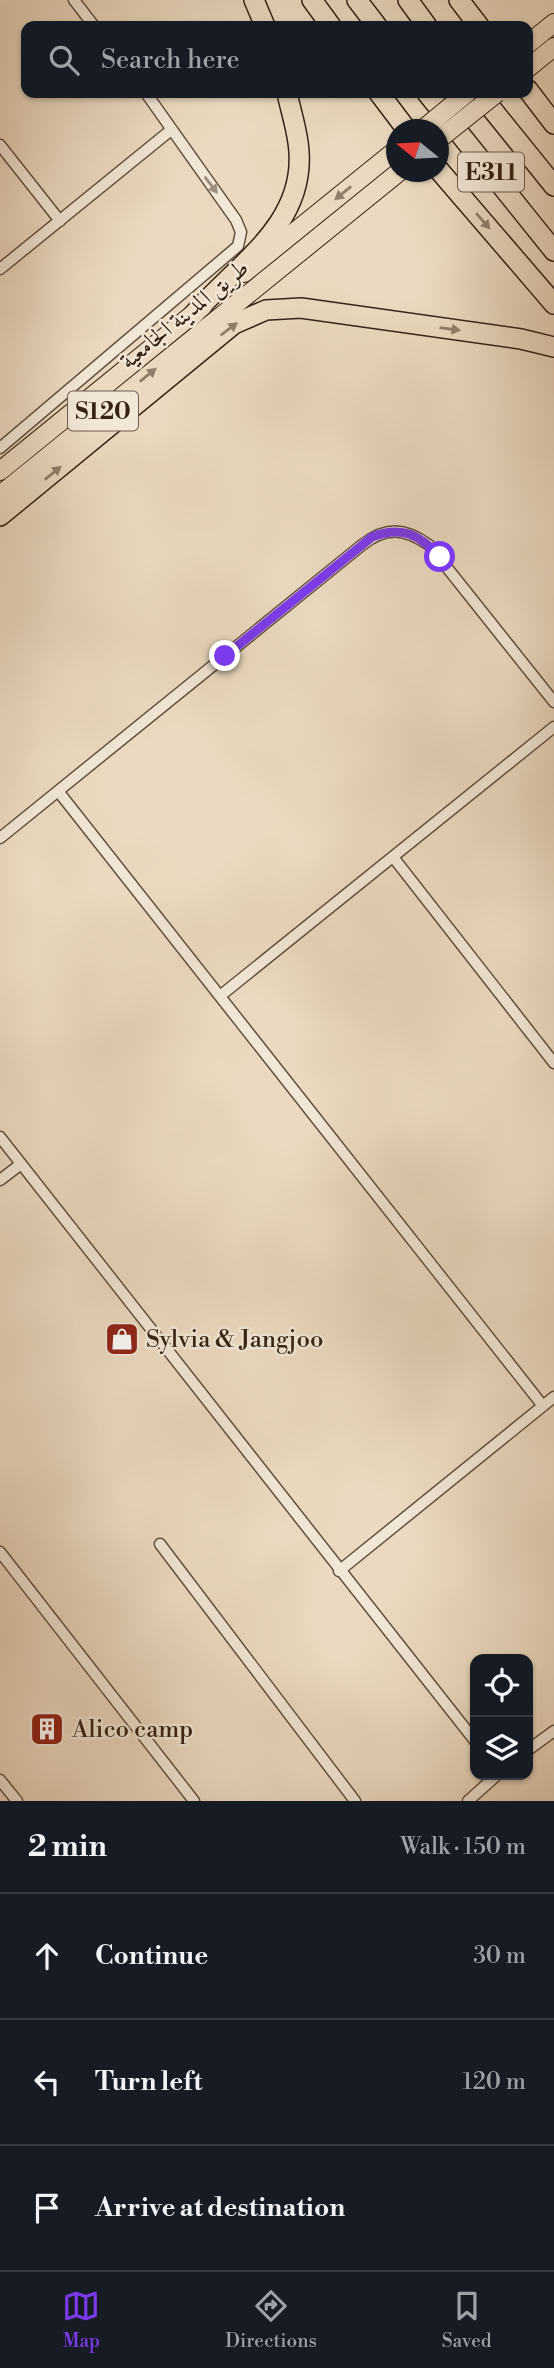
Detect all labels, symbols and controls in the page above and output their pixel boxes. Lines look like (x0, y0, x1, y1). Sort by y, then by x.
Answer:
search box (21, 21, 533, 98)
icon: search (45, 41, 83, 79)
text: Search here (101, 44, 240, 76)
north arrow (386, 119, 449, 182)
road number: E311 (458, 153, 524, 192)
one-way arrow (204, 176, 218, 194)
one-way arrow (335, 185, 352, 200)
one-way arrow (475, 212, 490, 229)
street label: طريق المدينة الجامعية (114, 253, 255, 376)
one-way arrow (220, 323, 238, 337)
one-way arrow (439, 324, 461, 335)
one-way arrow (139, 367, 157, 382)
road number: S120 (68, 392, 138, 430)
one-way arrow (44, 466, 61, 481)
route start (424, 541, 455, 572)
route end (209, 640, 240, 671)
shop icon: Sylvia & Jangjoo (103, 1320, 141, 1358)
place label: Sylvia & Jangjoo (146, 1325, 323, 1355)
map controls (470, 1654, 533, 1780)
button: locate (470, 1654, 533, 1717)
building icon: Alico camp (28, 1710, 66, 1748)
place label: Alico camp (71, 1715, 193, 1745)
button: layers (470, 1717, 533, 1780)
text: 2 min (28, 1828, 107, 1866)
text: Walk · 150 m (400, 1833, 526, 1861)
icon: ahead (28, 1937, 66, 1975)
text: Continue (95, 1940, 208, 1972)
text: 30 m (473, 1942, 526, 1970)
icon: left (28, 2063, 66, 2101)
text: Turn left (95, 2066, 203, 2098)
text: 120 m (462, 2068, 526, 2096)
icon: arrive (28, 2189, 66, 2227)
text: Arrive at destination (95, 2192, 345, 2224)
tab: Map (62, 2287, 100, 2353)
tab: Directions (225, 2287, 317, 2353)
tab: Saved (442, 2287, 492, 2353)

